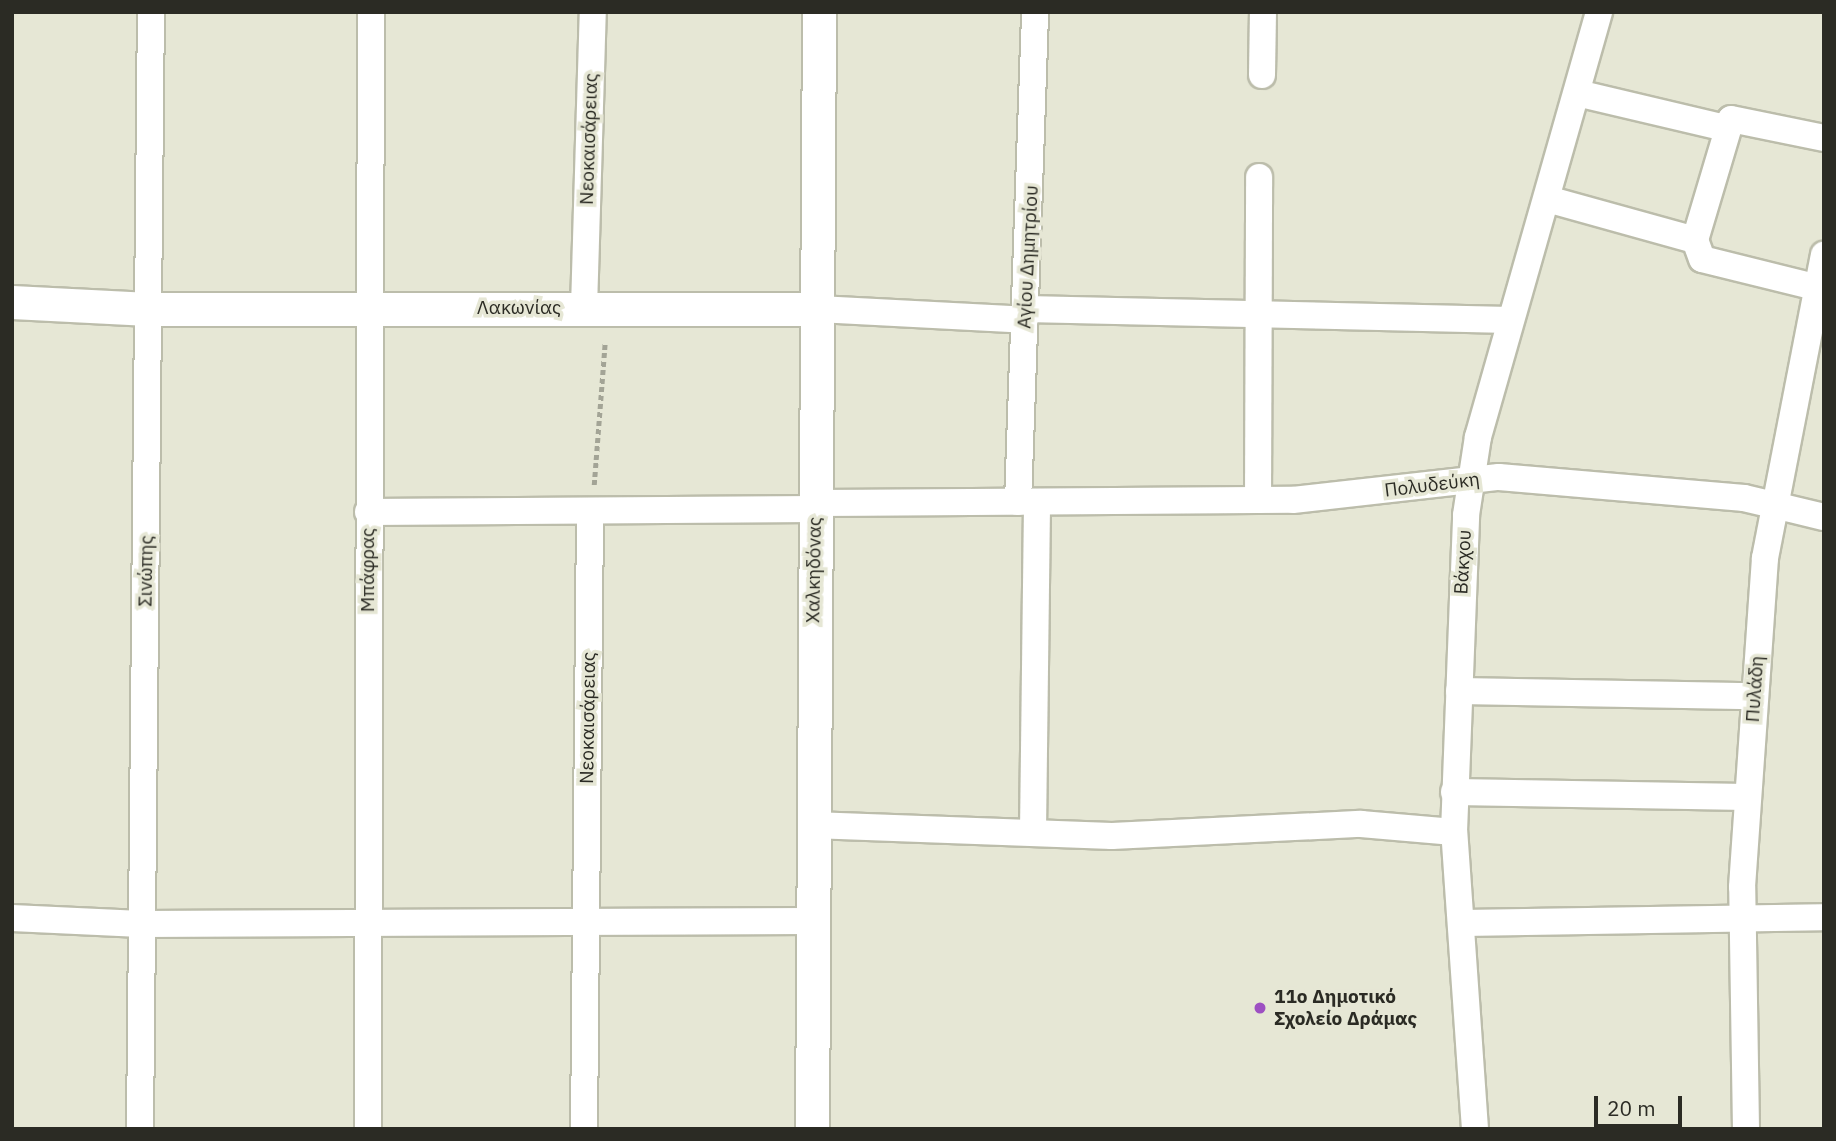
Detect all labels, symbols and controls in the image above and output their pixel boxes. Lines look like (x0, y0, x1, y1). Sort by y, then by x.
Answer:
street label: Νεοκαισάρειας (575, 73, 603, 205)
street label: Αγίου Δημητρίου (1013, 185, 1043, 329)
street label: Λακωνίας (477, 297, 561, 319)
street label: Πολυδεύκη (1383, 468, 1481, 502)
street label: Χαλκηδόνας (802, 517, 826, 623)
street label: Μπάφρας (357, 528, 379, 612)
street label: Βάκχου (1450, 529, 1476, 595)
street label: Σινώπης (134, 535, 158, 607)
street label: Νεοκαισάρειας (575, 652, 601, 784)
street label: Πυλάδη (1741, 655, 1769, 723)
place label: 11ο Δημοτικό Σχολείο Δράμας (1274, 986, 1417, 1030)
marker: 11ο Δημοτικό Σχολείο Δράμας (1252, 1000, 1268, 1016)
scale bar (1598, 1082, 1686, 1126)
text: 20 m (1607, 1094, 1656, 1122)

